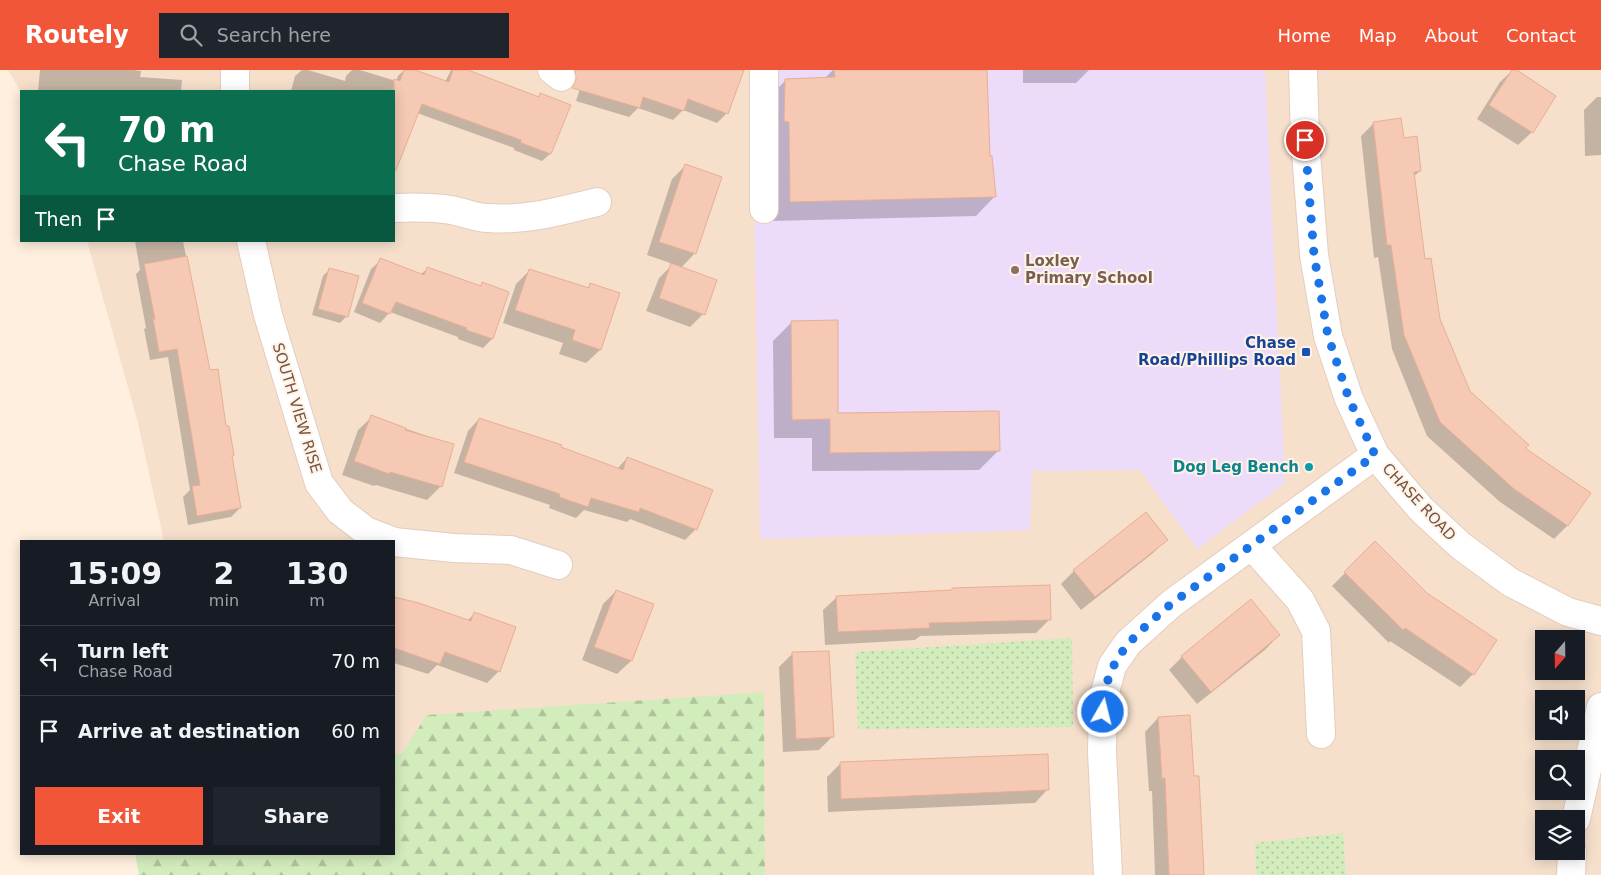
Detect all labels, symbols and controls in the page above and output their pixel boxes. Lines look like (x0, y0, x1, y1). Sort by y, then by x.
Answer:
search box (159, 13, 509, 58)
text: Routely (25, 21, 129, 49)
icon: search (177, 21, 205, 49)
text: Search here (217, 24, 331, 46)
text: Home (1278, 25, 1331, 46)
text: Map (1359, 25, 1397, 46)
text: About (1425, 25, 1478, 46)
text: Contact (1506, 25, 1576, 46)
icon: left (35, 110, 100, 175)
text: 70 m (118, 110, 215, 150)
pin (1284, 119, 1326, 161)
icon: arrive (1291, 126, 1319, 154)
text: Chase Road (118, 151, 248, 176)
icon: arrive (92, 205, 120, 233)
text: Then (35, 208, 82, 230)
place label: Loxley Primary School (1025, 252, 1153, 287)
marker: Loxley Primary School (1009, 264, 1021, 276)
place label: Chase Road/Phillips Road (1138, 334, 1296, 369)
street label: SOUTH VIEW RISE (269, 341, 325, 475)
marker: Chase Road/Phillips Road (1300, 346, 1312, 358)
place label: Dog Leg Bench (1173, 458, 1299, 476)
street label: CHASE ROAD (1378, 459, 1460, 545)
marker: Dog Leg Bench (1303, 461, 1315, 473)
text: 15:09 (67, 556, 162, 591)
text: 2 (213, 556, 234, 591)
text: 130 (286, 556, 348, 591)
text: Arrival (88, 591, 140, 610)
text: min (209, 591, 239, 610)
text: m (309, 591, 325, 610)
north arrow (1535, 630, 1585, 680)
map controls (1535, 630, 1585, 860)
text: Turn left (78, 640, 169, 662)
icon: left (35, 647, 63, 675)
text: 70 m (331, 650, 380, 672)
text: Chase Road (78, 662, 173, 681)
position arrow (1076, 685, 1128, 737)
button: sound (1535, 690, 1585, 740)
icon: arrive (35, 717, 63, 745)
text: Arrive at destination (78, 720, 300, 742)
text: 60 m (331, 720, 380, 742)
button: search (1535, 750, 1585, 800)
button: Exit (35, 787, 203, 845)
button: Share (213, 787, 380, 845)
button: layers (1535, 810, 1585, 860)

